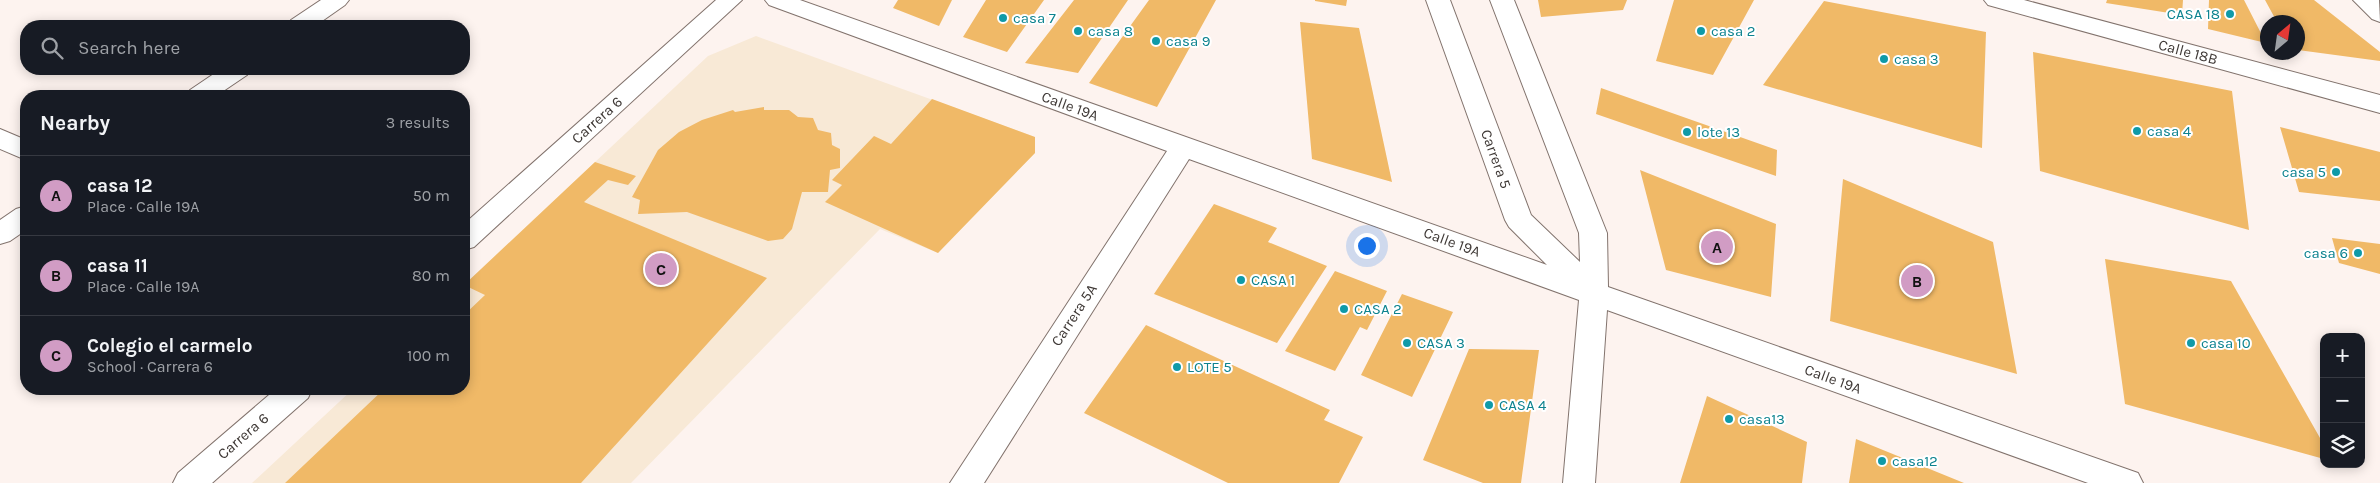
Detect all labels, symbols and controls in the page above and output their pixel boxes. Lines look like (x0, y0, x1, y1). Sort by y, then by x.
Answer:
place label: CASA 18 (2167, 5, 2220, 23)
marker: CASA 18 (2224, 8, 2236, 20)
place label: casa 7 (1013, 9, 1056, 27)
marker: casa 7 (997, 12, 1009, 24)
north arrow (2260, 15, 2305, 60)
search box (20, 20, 470, 75)
place label: casa 8 (1088, 22, 1133, 40)
place label: casa 2 (1711, 22, 1755, 40)
marker: casa 8 (1072, 25, 1084, 37)
marker: casa 2 (1695, 25, 1707, 37)
place label: casa 9 (1166, 32, 1210, 50)
icon: search (38, 34, 66, 62)
marker: casa 9 (1150, 35, 1162, 47)
street label: Calle 18B (2156, 35, 2220, 69)
text: Search here (78, 37, 180, 59)
place label: casa 3 (1894, 50, 1939, 68)
marker: casa 3 (1878, 53, 1890, 65)
street label: Calle 19A (1039, 87, 1101, 125)
street label: Carrera 6 (568, 93, 626, 147)
text: Nearby (40, 111, 110, 135)
text: 3 results (386, 113, 450, 132)
place label: casa 4 (2147, 122, 2192, 140)
place label: lote 13 (1697, 123, 1740, 141)
marker: casa 4 (2131, 125, 2143, 137)
marker: lote 13 (1681, 126, 1693, 138)
street label: Carrera 5 (1477, 127, 1515, 191)
place label: casa 5 (2282, 163, 2326, 181)
marker: casa 5 (2330, 166, 2342, 178)
text: casa 12 (87, 175, 152, 197)
text: A (51, 186, 61, 205)
text: 50 m (413, 186, 450, 205)
text: Place · Calle 19A (87, 197, 199, 216)
street label: Calle 19A (1421, 223, 1483, 261)
pin: A (1701, 228, 1733, 266)
your location (1354, 233, 1380, 259)
place label: casa 6 (2304, 244, 2348, 262)
marker: casa 6 (2352, 247, 2364, 259)
pin: C (645, 250, 677, 288)
text: casa 11 (87, 255, 148, 277)
pin: B (1901, 262, 1933, 300)
text: B (51, 266, 61, 285)
text: 80 m (412, 266, 450, 285)
place label: CASA 1 (1251, 271, 1295, 289)
marker: CASA 1 (1235, 274, 1247, 286)
text: Place · Calle 19A (87, 277, 199, 296)
street label: Carrera 5A (1047, 280, 1101, 349)
place label: CASA 2 (1354, 300, 1402, 318)
marker: CASA 2 (1338, 303, 1350, 315)
map controls (2320, 333, 2365, 468)
button: + (2320, 333, 2365, 378)
place label: CASA 3 (1417, 334, 1465, 352)
place label: casa 10 (2201, 334, 2251, 352)
text: Colegio el carmelo (87, 335, 252, 357)
marker: CASA 3 (1401, 337, 1413, 349)
marker: casa 10 (2185, 337, 2197, 349)
text: C (51, 346, 61, 365)
text: 100 m (407, 346, 450, 365)
text: School · Carrera 6 (87, 357, 213, 376)
place label: LOTE 5 (1187, 358, 1232, 376)
street label: Calle 19A (1802, 360, 1864, 398)
marker: LOTE 5 (1171, 361, 1183, 373)
button: − (2320, 378, 2365, 423)
place label: CASA 4 (1499, 396, 1547, 414)
marker: CASA 4 (1483, 399, 1495, 411)
street label: Carrera 6 (214, 409, 272, 463)
place label: casa13 (1739, 410, 1785, 428)
marker: casa13 (1723, 413, 1735, 425)
button: layers (2320, 423, 2365, 468)
place label: casa12 (1892, 452, 1938, 470)
marker: casa12 (1876, 455, 1888, 467)

